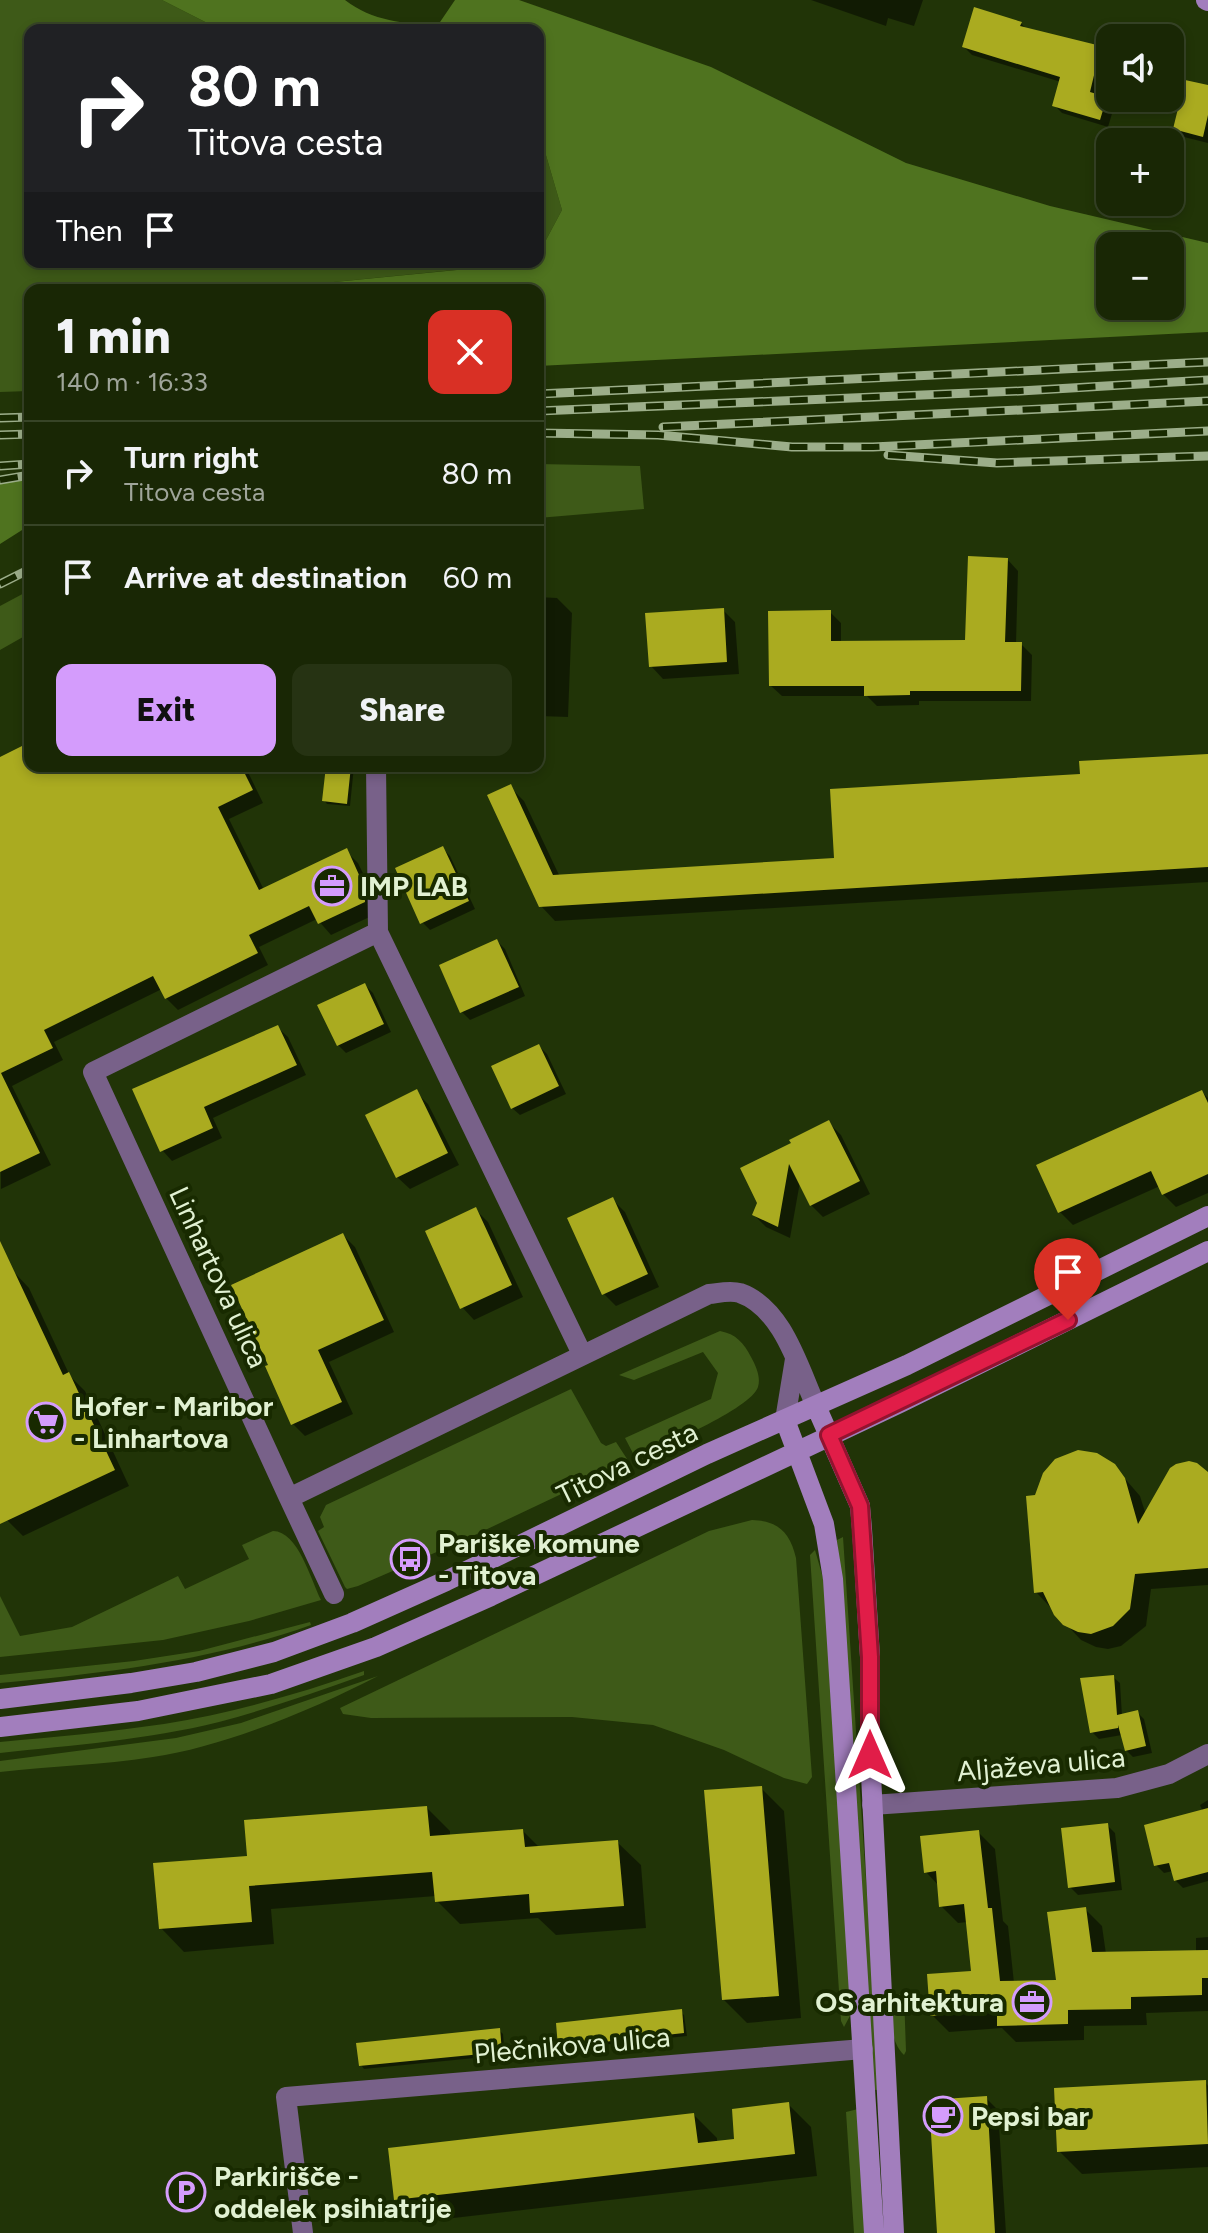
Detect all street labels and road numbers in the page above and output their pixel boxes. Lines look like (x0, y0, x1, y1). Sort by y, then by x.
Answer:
street label: Linhartova ulica (162, 1181, 276, 1373)
street label: Titova cesta (551, 1414, 703, 1512)
street label: Aljaževa ulica (955, 1740, 1127, 1788)
street label: Plečnikova ulica (472, 2019, 672, 2071)

